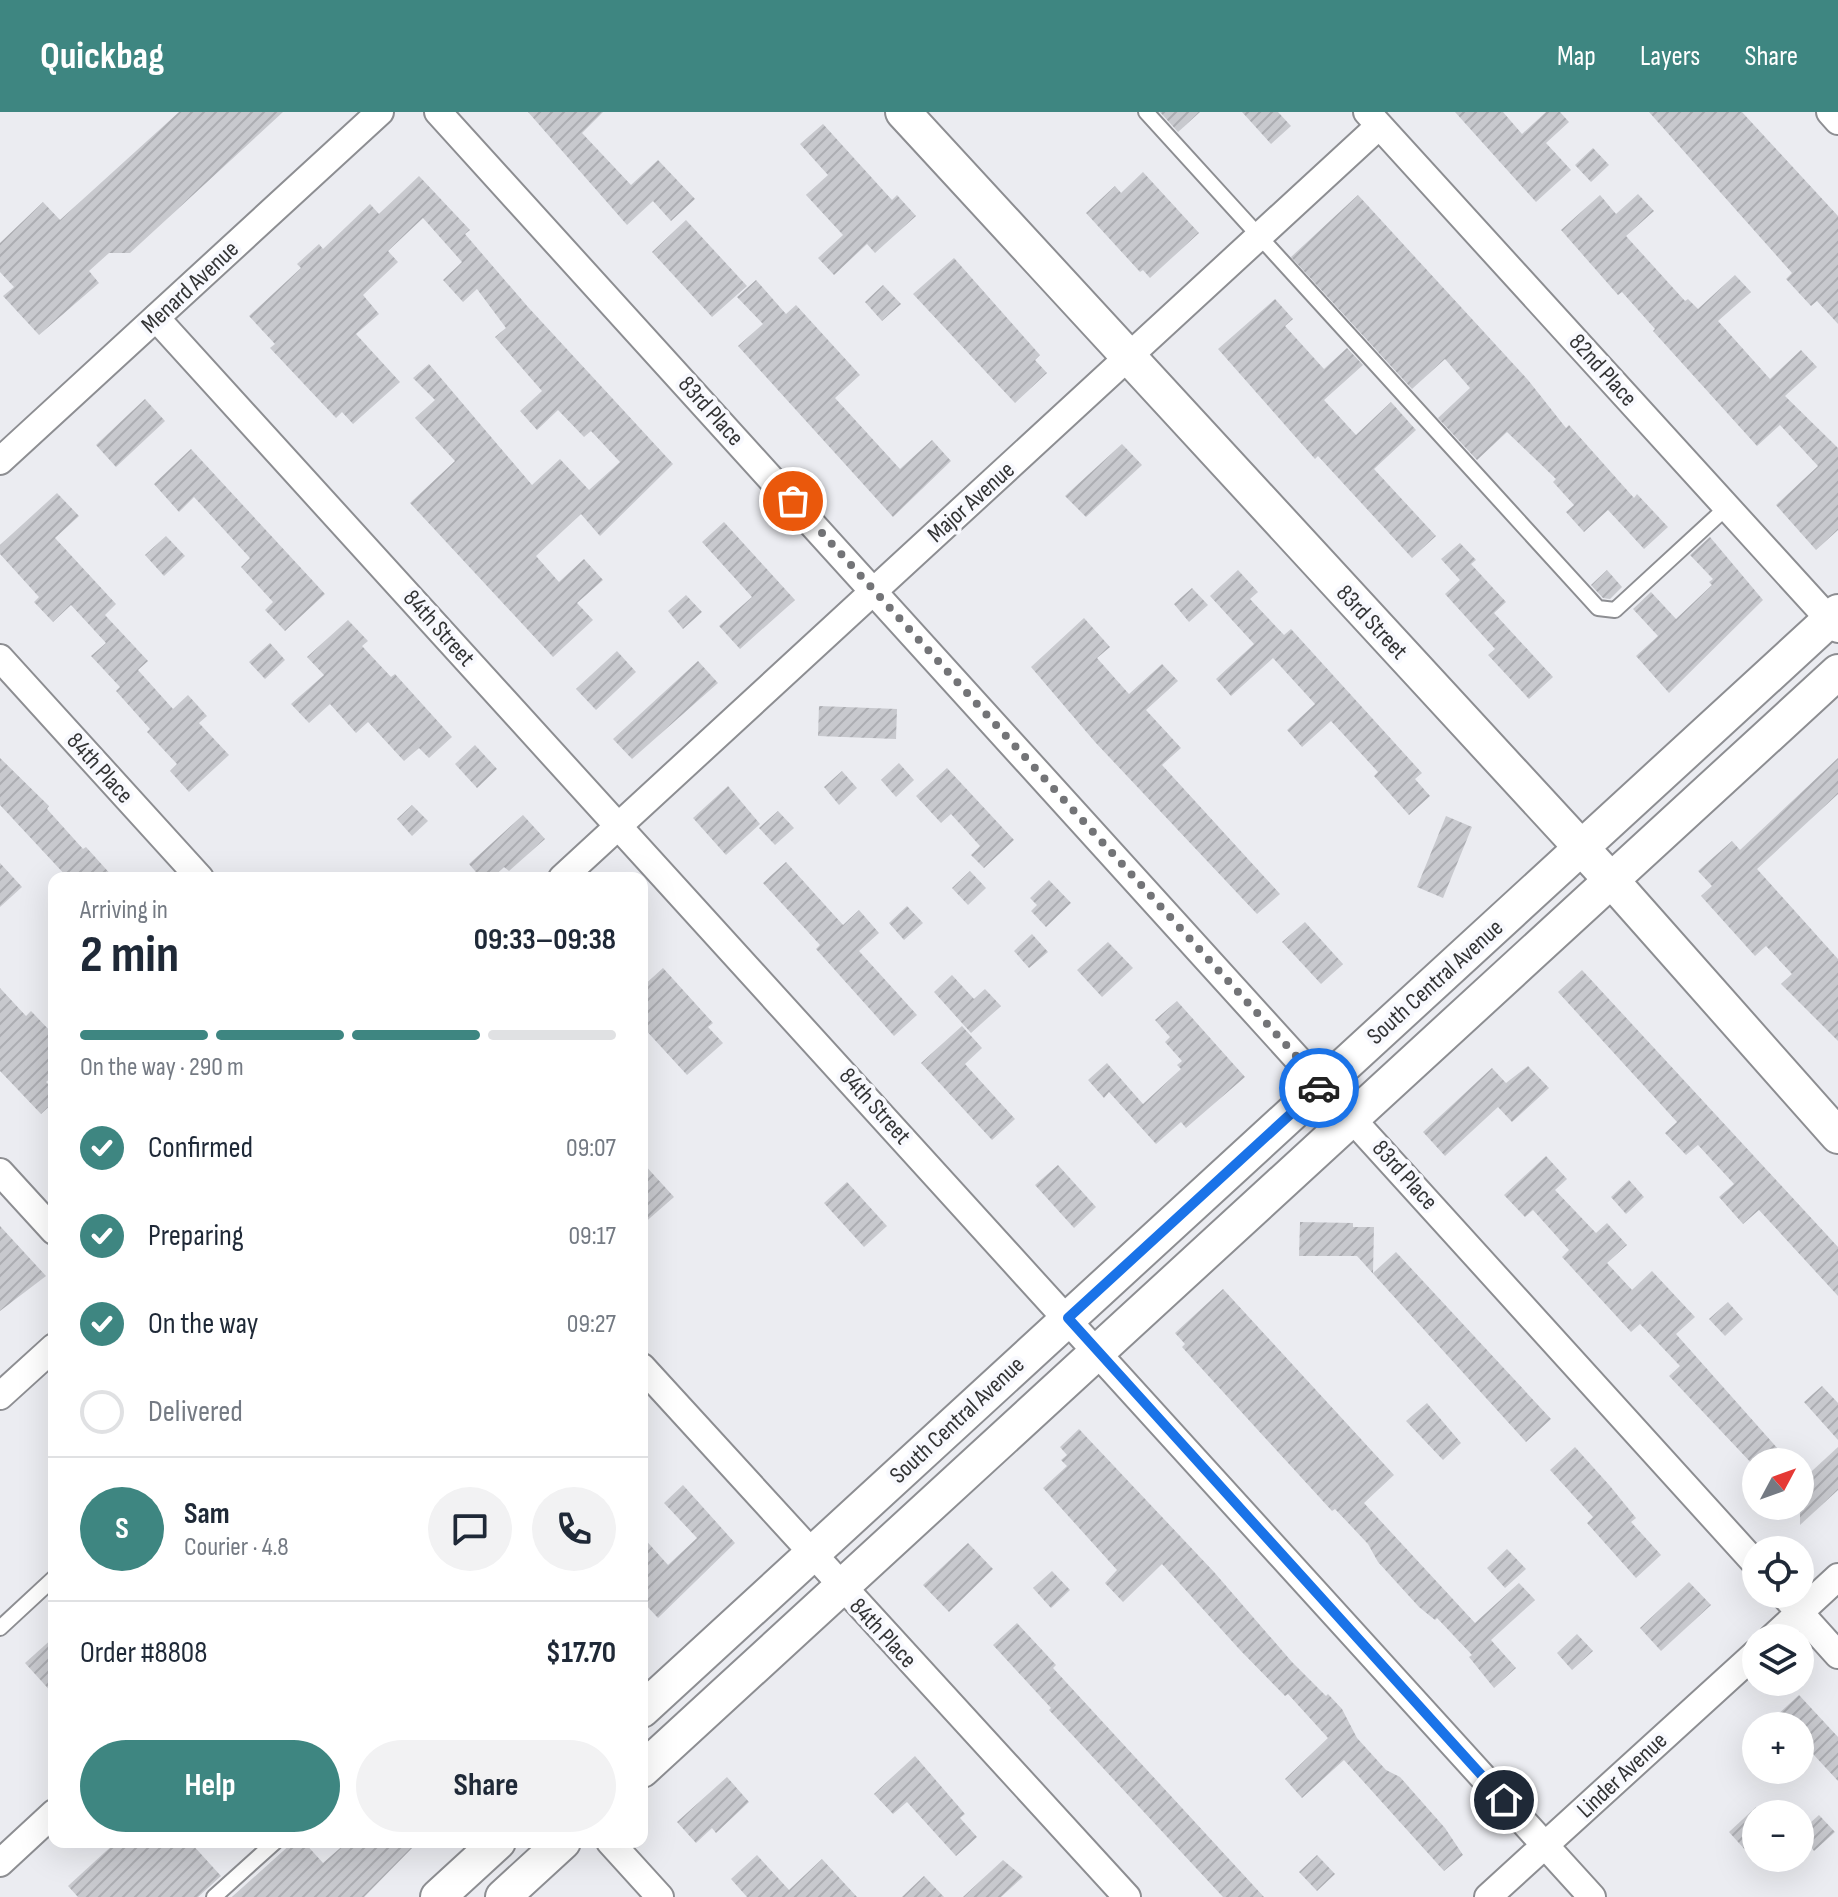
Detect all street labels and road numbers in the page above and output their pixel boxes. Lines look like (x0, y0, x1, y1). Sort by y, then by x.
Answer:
street label: Menard Avenue (135, 235, 245, 339)
street label: 82nd Place (1563, 328, 1643, 412)
street label: 83rd Place (672, 370, 750, 452)
street label: Major Avenue (921, 455, 1021, 549)
street label: 83rd Street (1330, 579, 1414, 665)
street label: 84th Street (397, 584, 481, 672)
street label: 84th Place (61, 727, 139, 809)
street label: South Central Avenue (1361, 913, 1509, 1051)
street label: 84th Street (833, 1062, 917, 1150)
street label: 83rd Place (1366, 1134, 1444, 1216)
street label: South Central Avenue (884, 1350, 1030, 1490)
street label: 84th Place (843, 1592, 923, 1674)
street label: Linder Avenue (1571, 1726, 1673, 1824)

